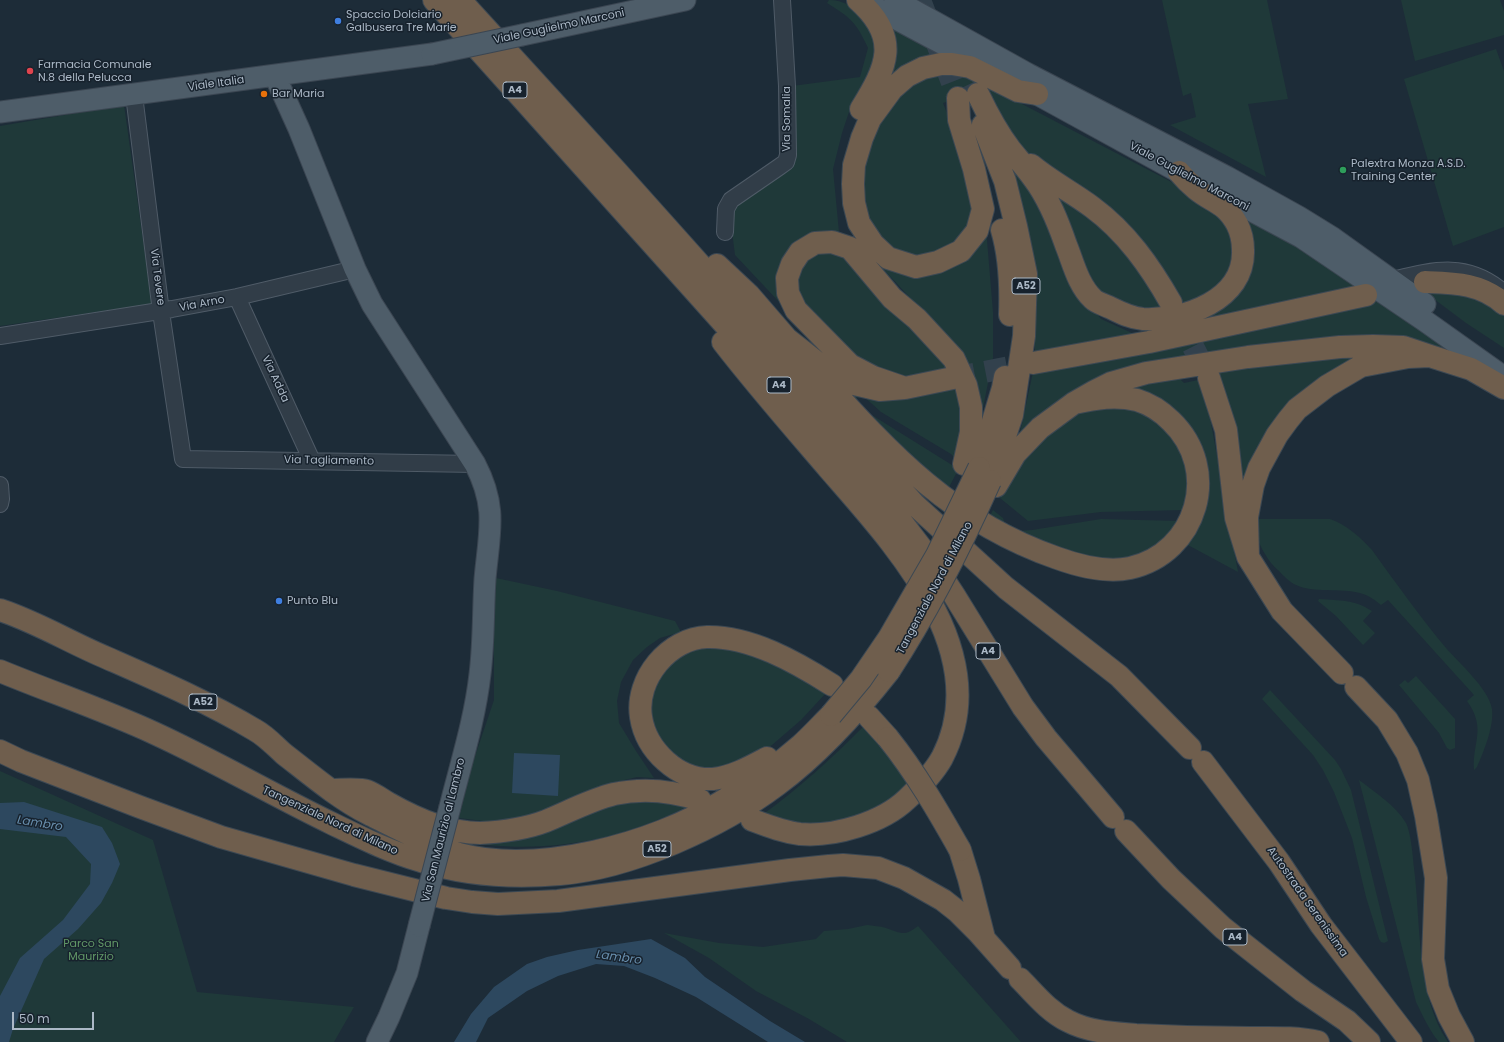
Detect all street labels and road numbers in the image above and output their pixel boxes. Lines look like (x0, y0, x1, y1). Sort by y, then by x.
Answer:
street label: Viale Guglielmo Marconi (492, 7, 626, 47)
street label: Viale Italia (187, 73, 245, 95)
road number: A4 (503, 82, 527, 98)
street label: Via Somalia (780, 86, 794, 152)
street label: Viale Guglielmo Marconi (1127, 140, 1251, 214)
street label: Via Tevere (147, 248, 167, 306)
road number: A52 (1012, 278, 1040, 294)
street label: Via Arno (178, 293, 226, 315)
street label: Via Adda (258, 353, 292, 405)
road number: A4 (767, 377, 791, 393)
street label: Via Tagliamento (284, 454, 374, 468)
street label: Tangenziale Nord di Milano (894, 520, 976, 656)
road number: A4 (976, 643, 1000, 659)
road number: A52 (189, 694, 217, 710)
street label: Via San Maurizio al Lambro (420, 757, 468, 903)
street label: Tangenziale Nord di Milano (260, 784, 400, 858)
road number: A52 (643, 841, 671, 857)
street label: Autostrada Serenissima (1264, 844, 1350, 960)
road number: A4 (1223, 929, 1247, 945)

